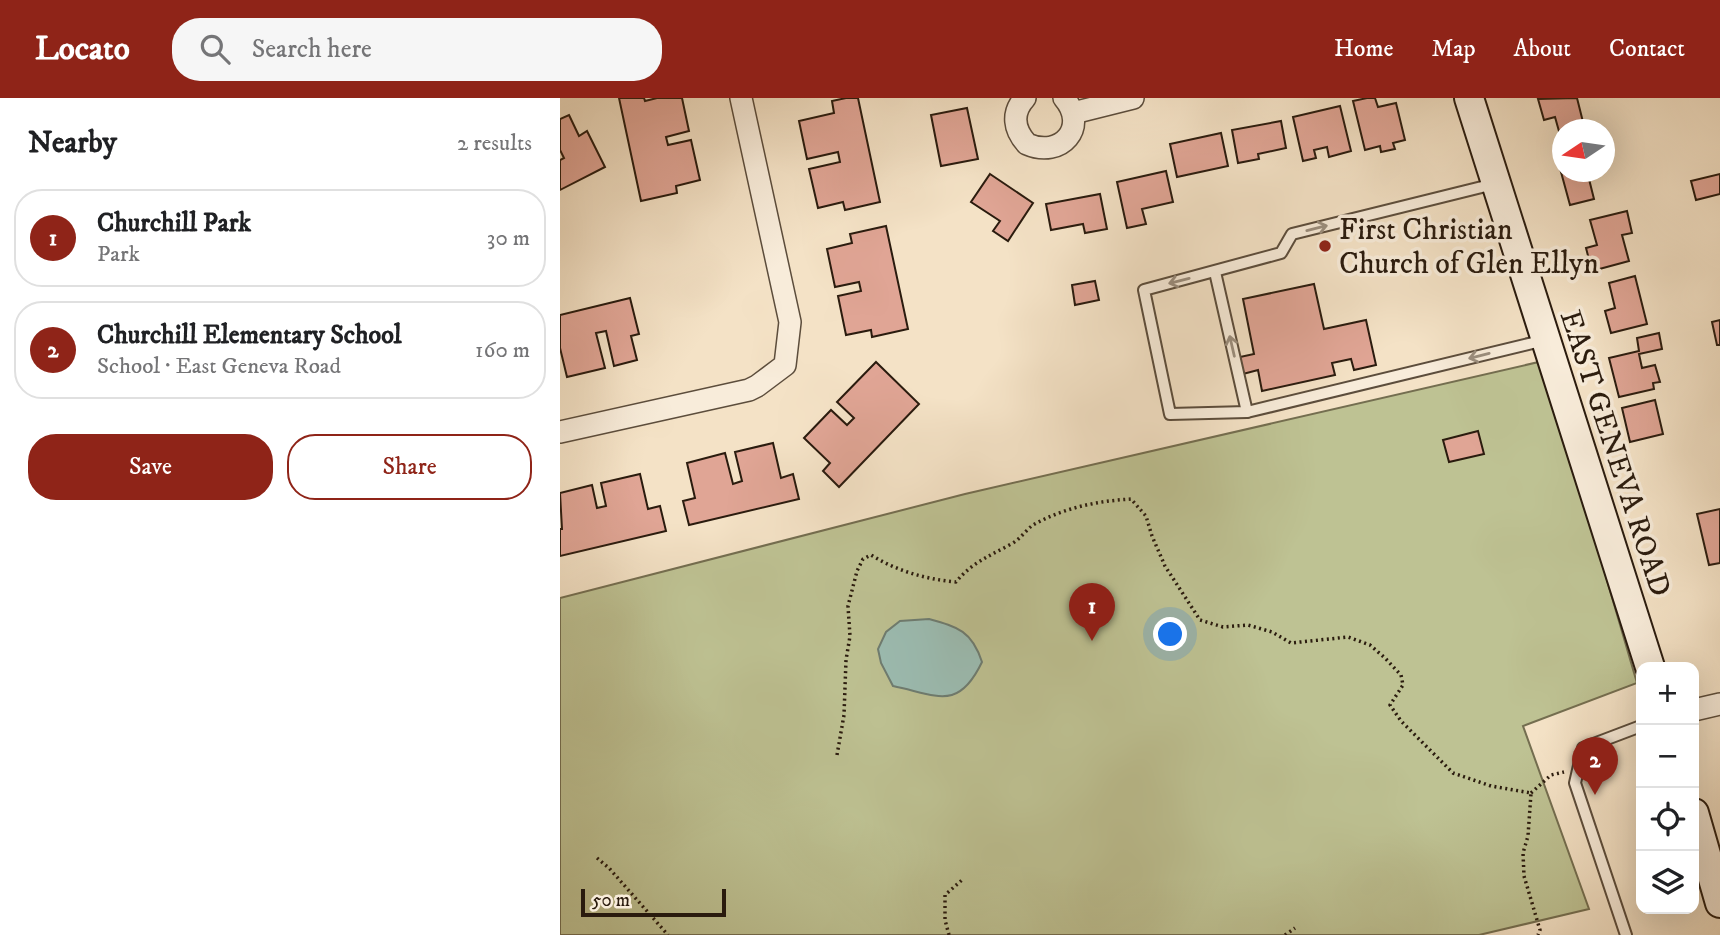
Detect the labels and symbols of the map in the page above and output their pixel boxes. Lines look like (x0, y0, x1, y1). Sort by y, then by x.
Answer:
north arrow (1552, 119, 1615, 182)
place label: First Christian Church of Glen Ellyn (1339, 212, 1599, 283)
one-way arrow (1306, 221, 1328, 234)
marker: First Christian Church of Glen Ellyn (1317, 238, 1333, 254)
one-way arrow (1169, 275, 1191, 288)
street label: EAST GENEVA ROAD (1551, 306, 1678, 601)
one-way arrow (1224, 335, 1237, 357)
one-way arrow (1468, 350, 1491, 363)
pin: 1 (1069, 583, 1115, 641)
your location (1153, 617, 1187, 651)
pin: 2 (1572, 737, 1618, 795)
scale bar (581, 886, 726, 918)

